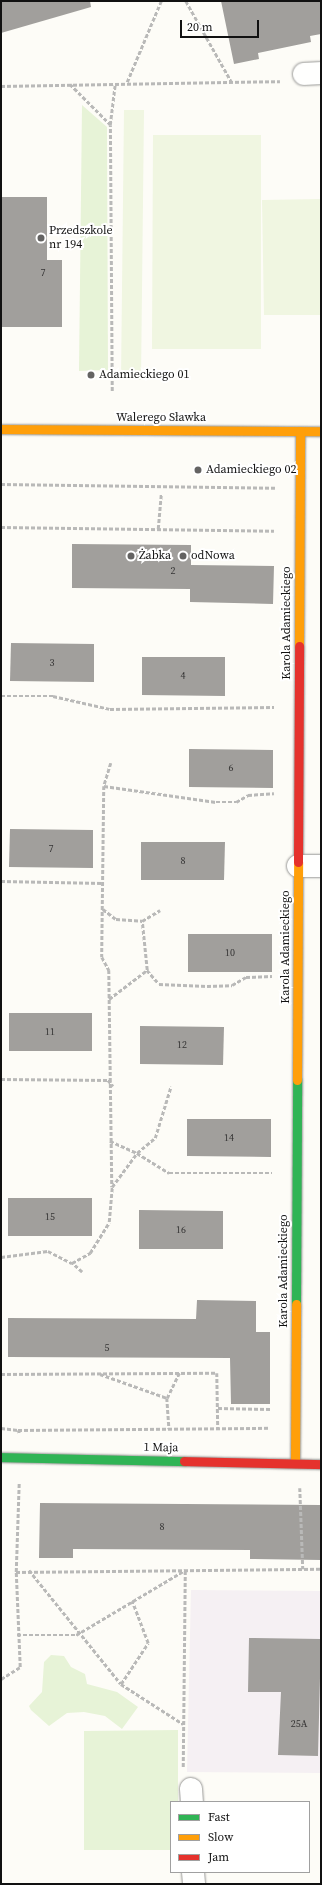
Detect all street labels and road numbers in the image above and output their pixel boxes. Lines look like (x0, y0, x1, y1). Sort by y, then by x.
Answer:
street label: Walerego Sławka (116, 411, 206, 425)
street label: Karola Adamieckiego (280, 566, 294, 680)
street label: Karola Adamieckiego (279, 890, 293, 1004)
street label: Karola Adamieckiego (277, 1214, 291, 1328)
street label: 1 Maja (143, 1440, 179, 1456)

